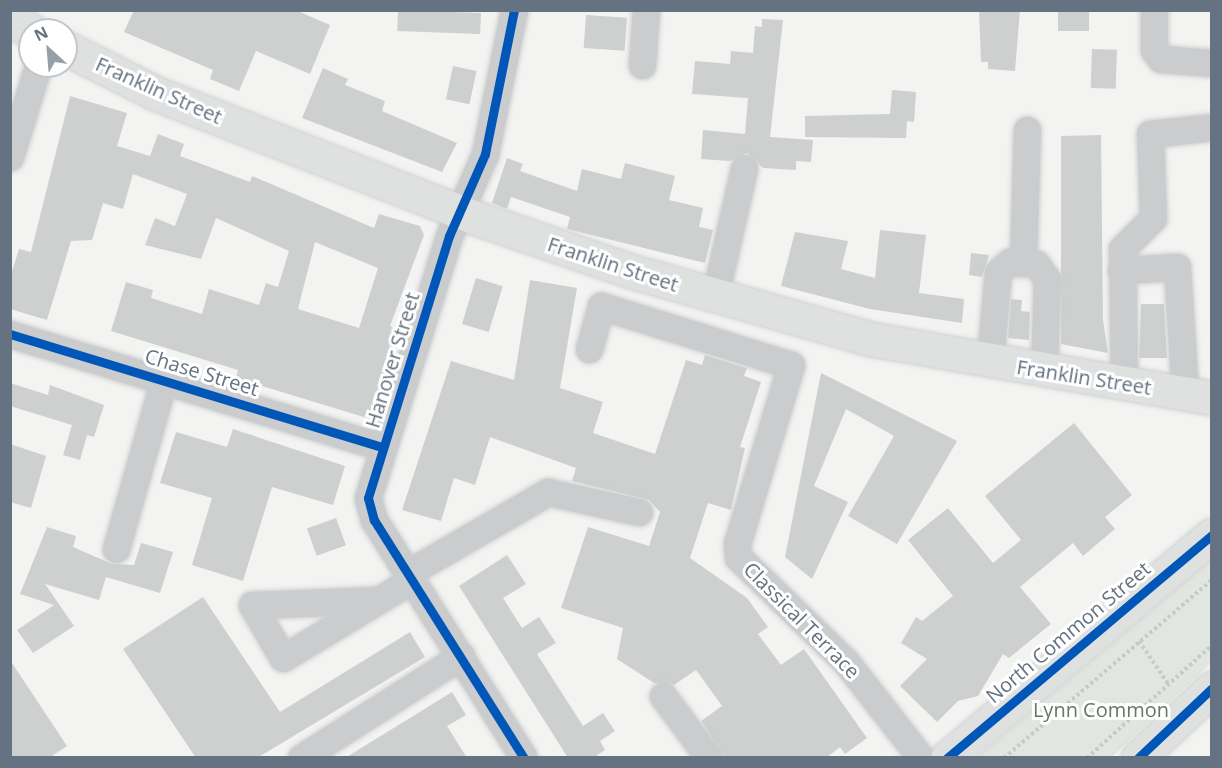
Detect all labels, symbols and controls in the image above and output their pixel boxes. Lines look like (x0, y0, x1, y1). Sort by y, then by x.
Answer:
north arrow (18, 18, 78, 78)
text: N (30, 21, 52, 46)
street label: Franklin Street (92, 51, 226, 129)
street label: Franklin Street (545, 232, 681, 296)
street label: Hanover Street (360, 289, 424, 431)
street label: Chase Street (142, 343, 262, 401)
street label: Franklin Street (1015, 355, 1153, 399)
street label: North Common Street (981, 556, 1155, 708)
street label: Classical Terrace (739, 557, 865, 683)
park label: Lynn Common (1033, 697, 1169, 721)

